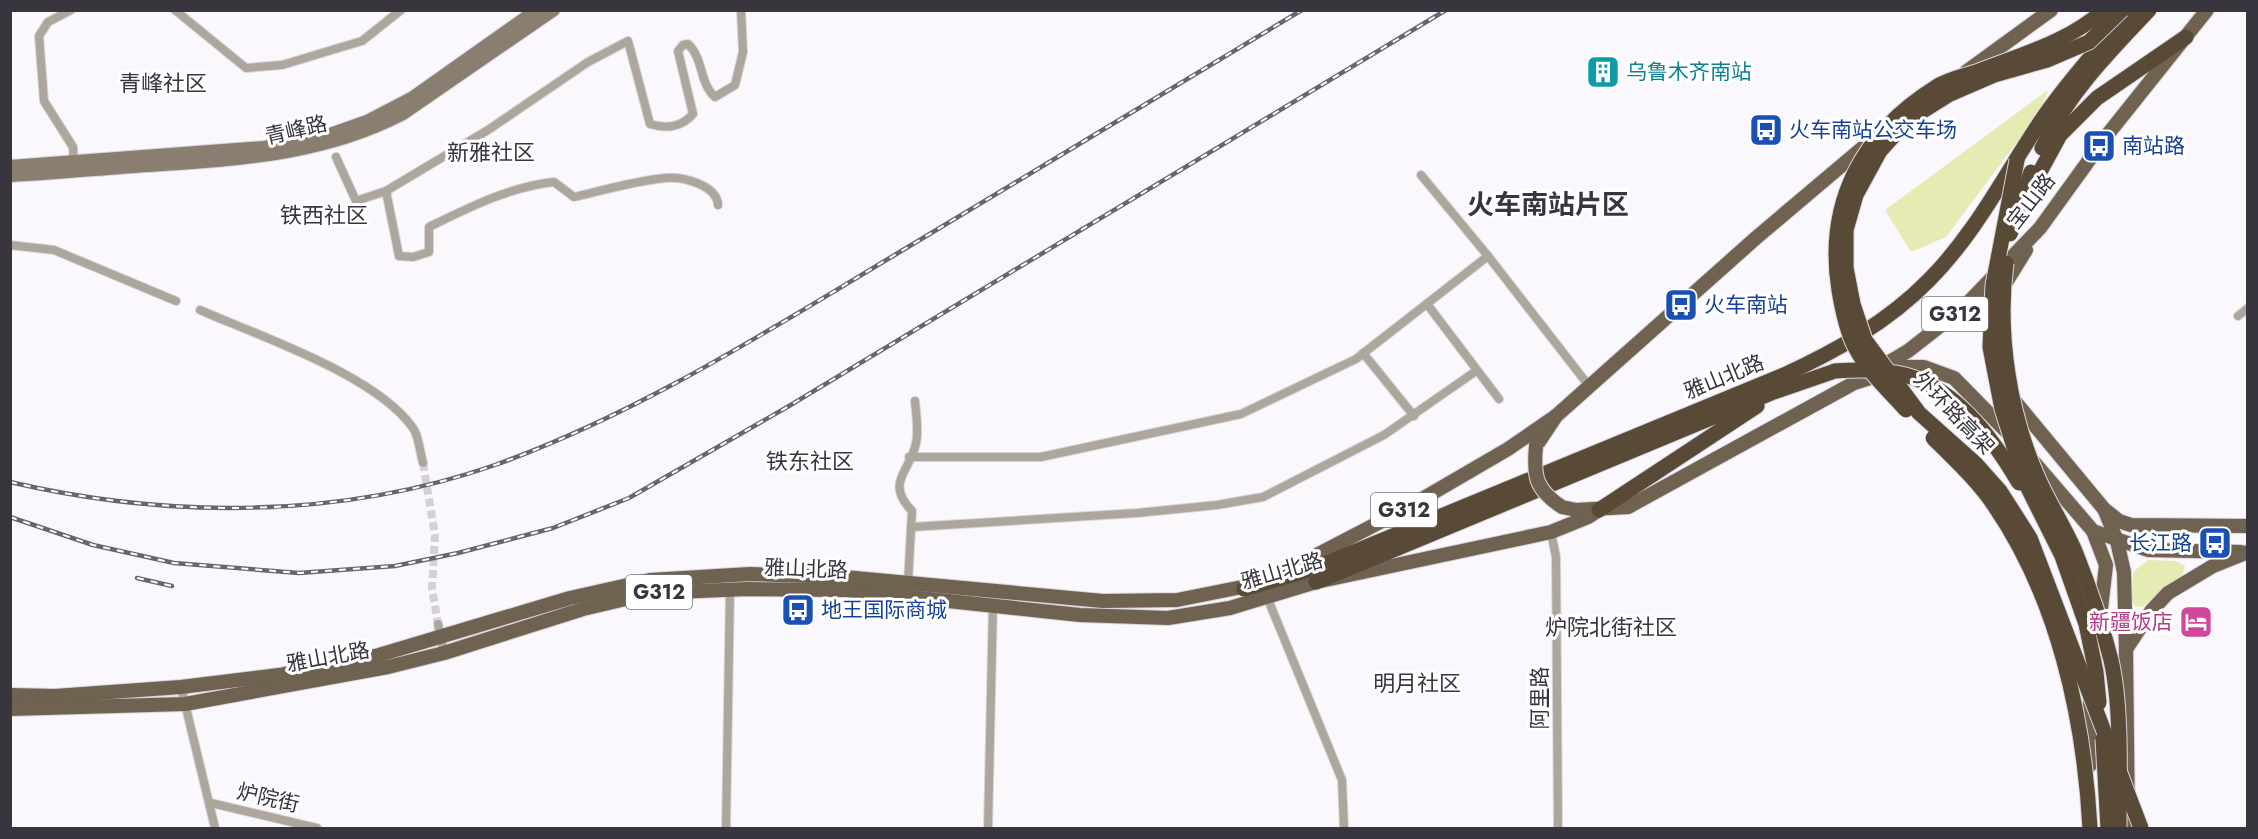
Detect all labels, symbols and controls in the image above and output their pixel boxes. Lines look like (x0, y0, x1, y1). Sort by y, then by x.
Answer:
building icon: 乌鲁木齐南站 (1585, 54, 1621, 90)
place label: 乌鲁木齐南站 (1626, 57, 1752, 87)
district label: 青峰社区 (119, 67, 207, 99)
street label: 青峰路 (262, 108, 330, 152)
bus stop icon: 火车南站公交车场 (1748, 112, 1784, 148)
place label: 火车南站公交车场 (1789, 115, 1957, 145)
bus stop icon: 南站路 (2081, 128, 2117, 164)
place label: 南站路 (2122, 131, 2185, 161)
district label: 新雅社区 (447, 136, 535, 168)
street label: 宝山路 (2000, 167, 2062, 235)
district label: 火车南站片区 (1467, 185, 1629, 224)
district label: 铁西社区 (280, 199, 368, 231)
bus stop icon: 火车南站 (1663, 287, 1699, 323)
place label: 火车南站 (1704, 290, 1788, 320)
road number: G312 (1922, 297, 1988, 331)
street label: 雅山北路 (1679, 347, 1769, 407)
street label: 外环路高架 (1907, 365, 2001, 461)
district label: 铁东社区 (766, 445, 854, 477)
road number: G312 (1371, 493, 1437, 527)
bus stop icon: 长江路 (2197, 525, 2233, 561)
place label: 长江路 (2129, 528, 2192, 558)
street label: 雅山北路 (1237, 545, 1327, 597)
street label: 雅山北路 (764, 553, 848, 585)
road number: G312 (626, 575, 692, 609)
bus stop icon: 地王国际商城 (780, 592, 816, 628)
place label: 地王国际商城 (821, 595, 947, 625)
hotel icon: 新疆饭店 (2178, 604, 2214, 640)
place label: 新疆饭店 (2089, 607, 2173, 637)
district label: 炉院北街社区 (1545, 611, 1677, 643)
street label: 雅山北路 (284, 635, 372, 679)
district label: 明月社区 (1373, 667, 1461, 699)
street label: 阿里路 (1525, 667, 1555, 730)
street label: 炉院街 (234, 776, 302, 820)

